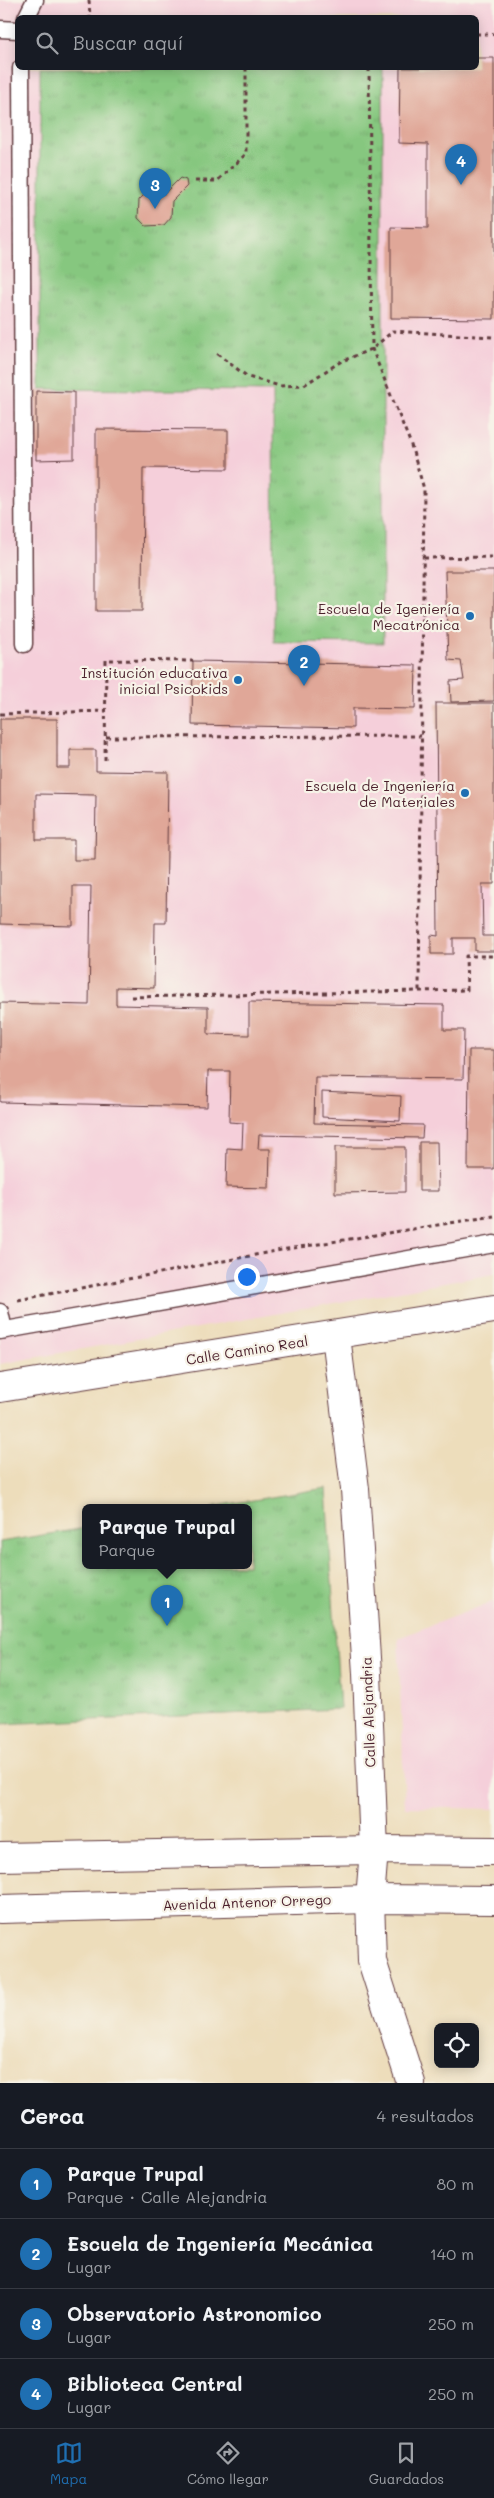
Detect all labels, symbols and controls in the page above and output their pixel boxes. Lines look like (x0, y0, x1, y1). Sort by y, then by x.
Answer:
search box (15, 15, 479, 70)
icon: search (33, 29, 61, 57)
text: Buscar aquí (73, 30, 183, 55)
pin: 4 (445, 144, 477, 185)
pin: 3 (139, 168, 171, 209)
place label: Escuela de Igeniería Mecatrónica (318, 599, 460, 634)
marker: Escuela de Igeniería Mecatrónica (464, 610, 476, 622)
pin: 2 (288, 645, 320, 686)
place label: Institución educativa inicial Psicokids (81, 663, 228, 698)
marker: Institución educativa inicial Psicokids (232, 674, 244, 686)
place label: Escuela de Ingeniería de Materiales (305, 776, 455, 811)
marker: Escuela de Ingeniería de Materiales (459, 787, 471, 799)
your location (234, 1264, 260, 1290)
street label: Calle Camino Real (185, 1331, 309, 1369)
popup (82, 1504, 252, 1569)
text: Parque Trupal (99, 1514, 235, 1539)
text: Parque (99, 1539, 155, 1560)
pin: 1 (151, 1585, 183, 1626)
street label: Calle Alejandria (357, 1656, 379, 1768)
street label: Avenida Antenor Orrego (162, 1890, 332, 1914)
map controls (434, 2023, 479, 2068)
button: locate (434, 2023, 479, 2068)
text: Cerca (20, 2102, 85, 2129)
text: 4 resultados (377, 2105, 474, 2126)
text: Parque Trupal (67, 2161, 204, 2186)
text: 1 (32, 2173, 40, 2194)
text: 80 m (437, 2173, 474, 2194)
text: Parque · Calle Alejandria (67, 2186, 268, 2207)
text: Escuela de Ingeniería Mecánica (67, 2231, 373, 2256)
text: 2 (32, 2243, 40, 2264)
text: 140 m (430, 2243, 474, 2264)
text: Lugar (67, 2256, 111, 2277)
text: Observatorio Astronomico (67, 2301, 321, 2326)
text: 3 (31, 2313, 41, 2334)
text: 250 m (428, 2313, 474, 2334)
text: Lugar (67, 2326, 111, 2347)
text: Biblioteca Central (67, 2371, 243, 2396)
text: 4 (31, 2383, 41, 2404)
text: 250 m (428, 2383, 474, 2404)
text: Lugar (67, 2396, 111, 2417)
tab: Mapa (50, 2439, 87, 2488)
tab: Cómo llegar (187, 2439, 269, 2488)
tab: Guardados (369, 2439, 444, 2488)

